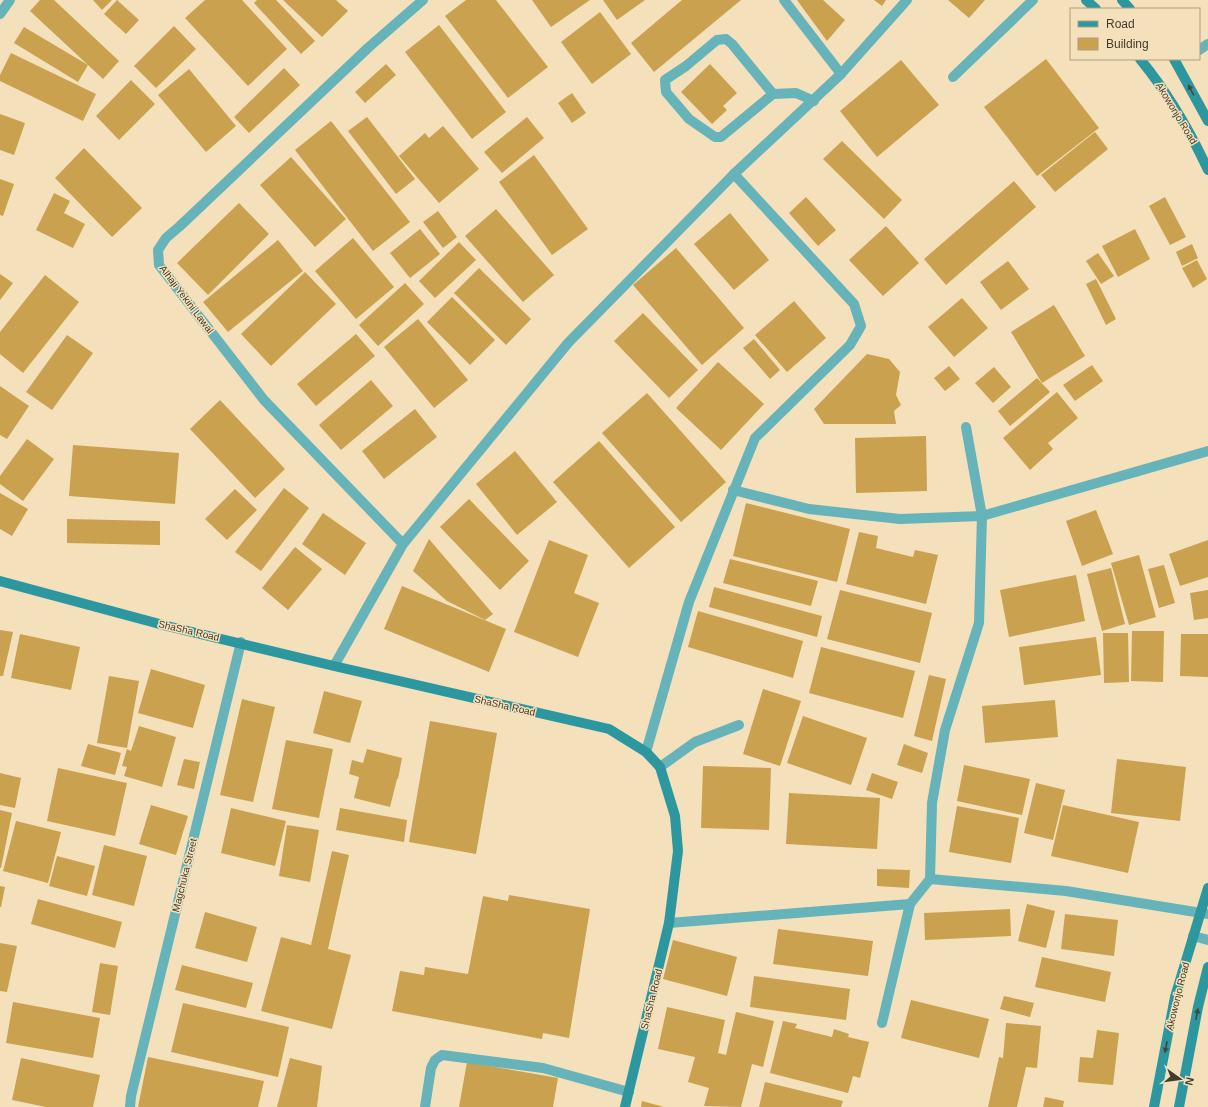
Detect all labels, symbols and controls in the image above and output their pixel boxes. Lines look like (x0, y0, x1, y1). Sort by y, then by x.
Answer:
legend (1070, 8, 1200, 60)
text: Road (1106, 17, 1135, 31)
text: Building (1106, 37, 1149, 51)
street label: Akowonjo Road (1154, 80, 1199, 146)
one-way arrow (1188, 84, 1194, 96)
street label: Alhaji Yekini Lawal (157, 263, 216, 335)
street label: ShaSha Road (157, 618, 220, 643)
street label: ShaSha Road (473, 693, 536, 718)
street label: Magchuka Street (170, 837, 199, 913)
street label: Akowonjo Road (1164, 961, 1191, 1031)
street label: ShaSha Road (639, 968, 664, 1031)
one-way arrow (1194, 1008, 1200, 1020)
one-way arrow (1162, 1041, 1168, 1053)
north arrow (1160, 1059, 1200, 1099)
text: N (1183, 1076, 1196, 1087)

